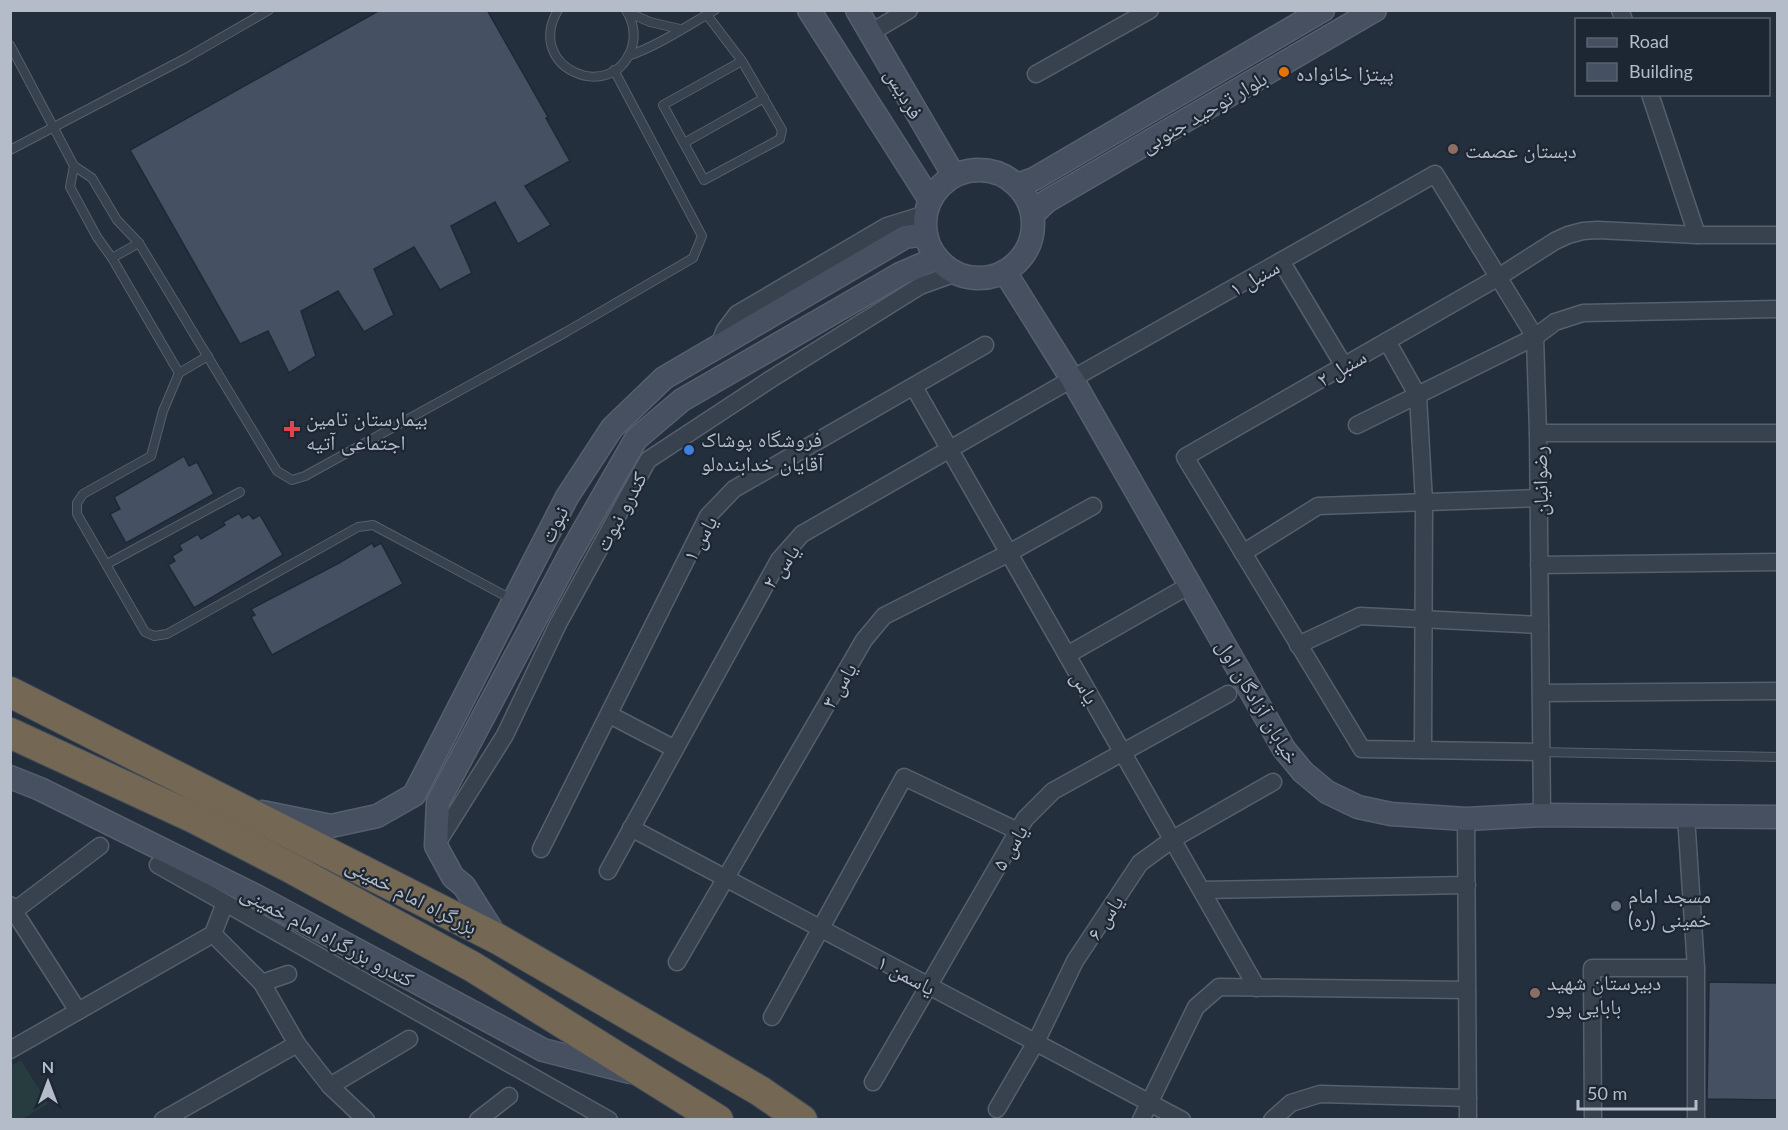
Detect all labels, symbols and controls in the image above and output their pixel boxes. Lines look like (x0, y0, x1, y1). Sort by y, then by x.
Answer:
legend (1575, 18, 1770, 96)
text: Road (1629, 30, 1669, 52)
place label: پیتزا خانواده (1296, 60, 1394, 86)
text: Building (1629, 60, 1693, 82)
street label: فردیس (879, 63, 929, 124)
street label: بلوار توحید جنوبی (1135, 65, 1272, 159)
marker: پیتزا خانواده (1277, 65, 1291, 79)
place label: دبستان عصمت (1465, 137, 1577, 163)
marker: دبستان عصمت (1446, 142, 1460, 156)
street label: سنبل ۱ (1225, 253, 1284, 303)
street label: سنبل ۲ (1312, 343, 1371, 393)
place label: بیمارستان تامین اجتماعی آتیه (306, 405, 428, 456)
marker: بیمارستان تامین اجتماعی آتیه (283, 420, 301, 438)
place label: فروشگاه پوشاک آقایان خدابنده‌لو (701, 426, 824, 476)
marker: فروشگاه پوشاک آقایان خدابنده‌لو (682, 443, 696, 457)
street label: رضوانیان (1526, 446, 1553, 516)
street label: کندرو نبوت (589, 467, 652, 555)
street label: نبوت (533, 501, 573, 547)
street label: یاس ۱ (676, 511, 723, 566)
street label: یاس ۲ (756, 539, 806, 594)
street label: خیابان آزادگان اول (1211, 634, 1306, 768)
street label: یاس ۳ (815, 658, 863, 713)
street label: یاس (1065, 666, 1105, 709)
street label: یاس ۵ (986, 820, 1034, 875)
street label: بزرگراه امام خمینی (341, 851, 482, 942)
street label: کندرو بزرگراه امام خمینی (236, 879, 419, 994)
place label: مسجد امام خمینی (ره) (1628, 882, 1711, 933)
street label: یاس ۶ (1080, 890, 1129, 945)
marker: مسجد امام خمینی (ره) (1609, 899, 1623, 913)
street label: یاسمن ۱ (873, 948, 940, 1001)
place label: دبیرستان شهید بابایی پور (1546, 969, 1661, 1020)
marker: دبیرستان شهید بابایی پور (1528, 986, 1542, 1000)
north arrow (18, 1052, 78, 1112)
text: N (42, 1057, 54, 1076)
scale bar (1578, 1073, 1696, 1111)
text: 50 m (1587, 1082, 1627, 1104)

